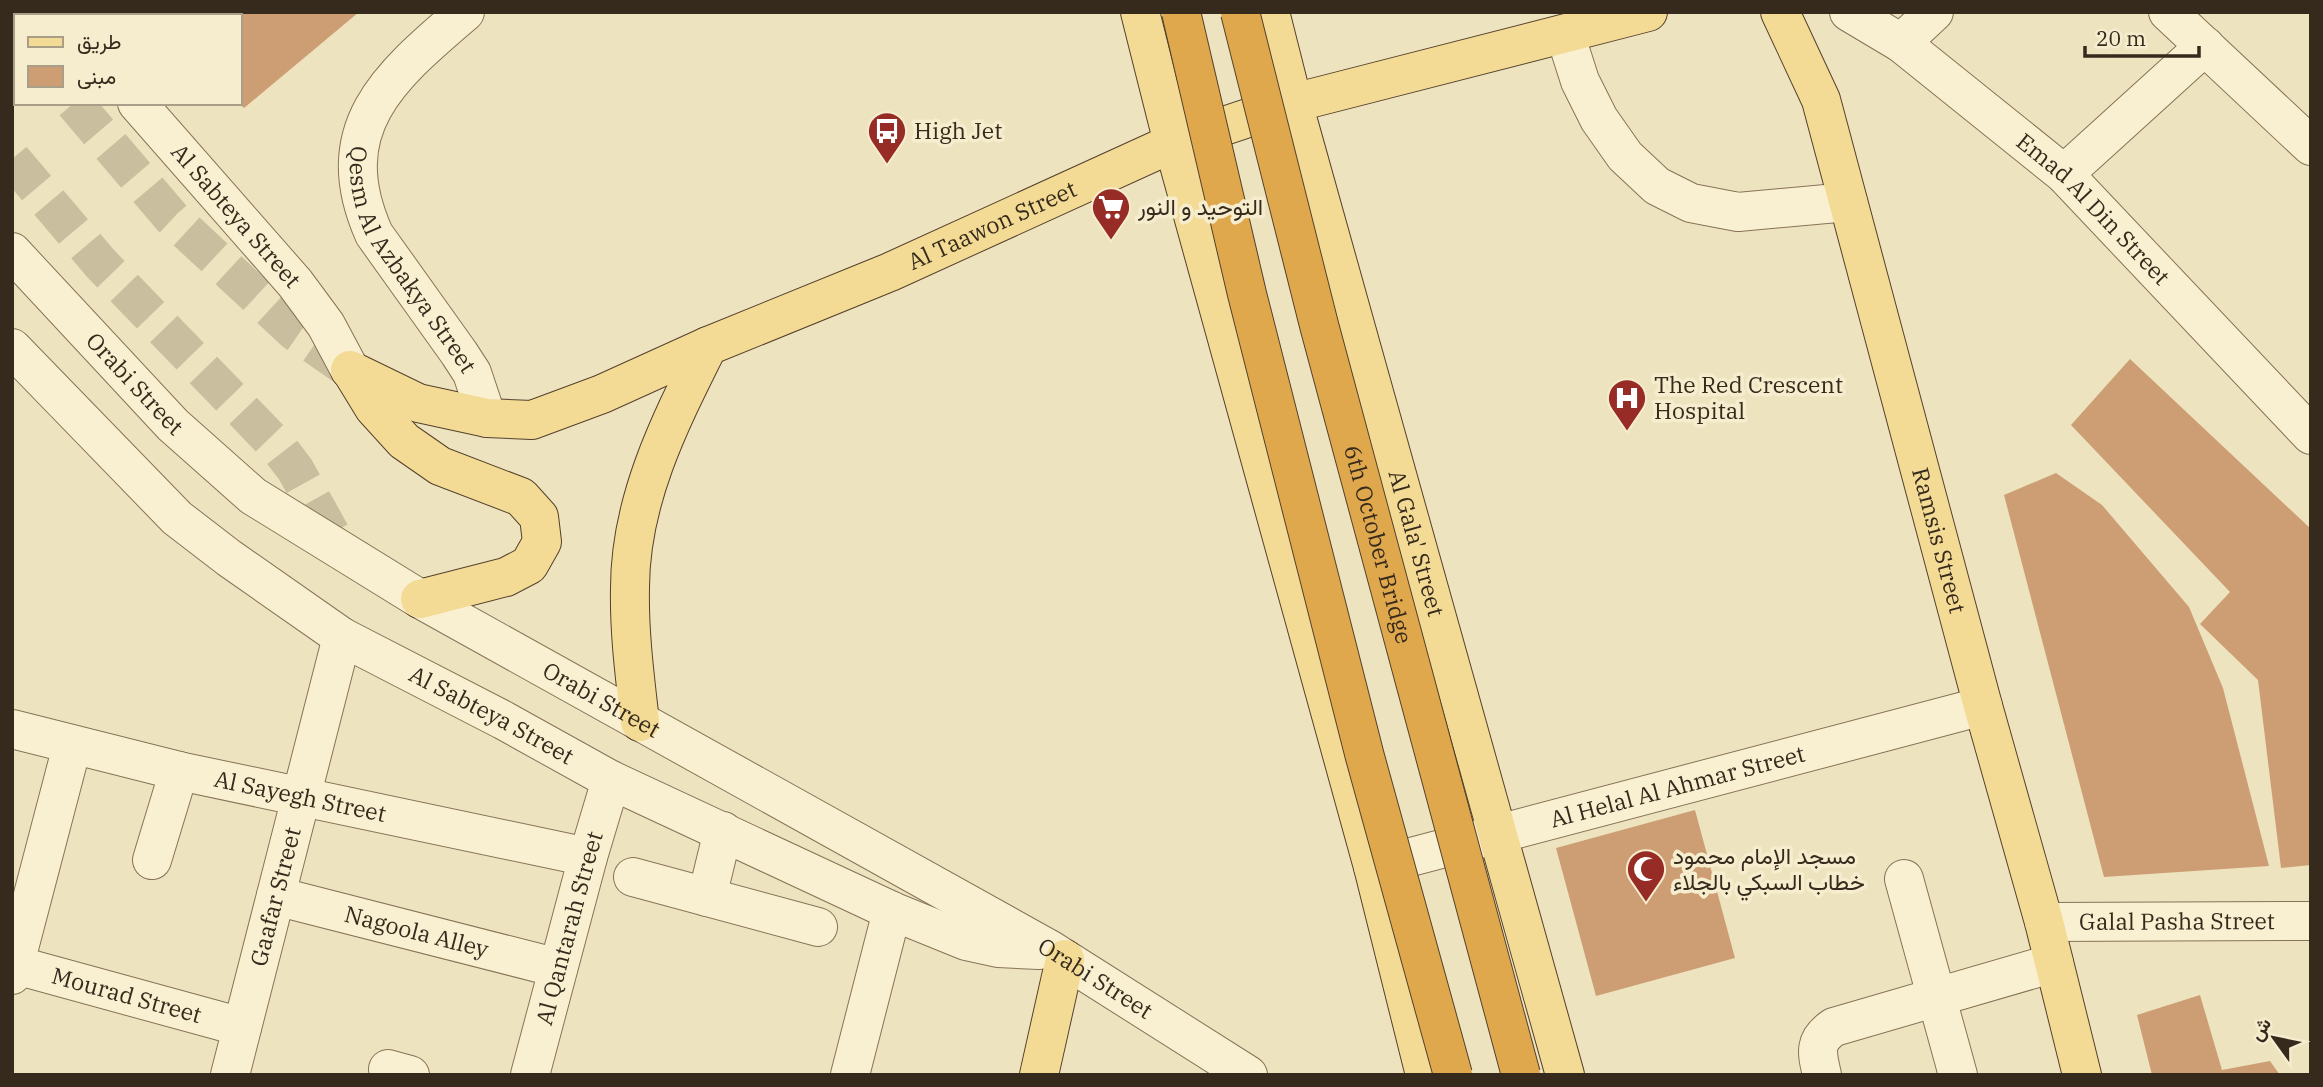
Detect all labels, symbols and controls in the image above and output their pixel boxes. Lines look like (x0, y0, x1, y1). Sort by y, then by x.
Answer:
legend (14, 14, 242, 105)
scale bar (2085, 14, 2199, 58)
text: 20 m (2096, 24, 2146, 52)
text: طريق (77, 27, 122, 55)
text: مبنى (77, 62, 116, 90)
bus stop icon: High Jet (866, 110, 908, 165)
place label: High Jet (914, 115, 1002, 145)
street label: Emad Al Din Street (2011, 126, 2177, 291)
street label: Al Sabteya Street (165, 137, 308, 293)
street label: Qesm Al Azbakya Street (344, 145, 484, 378)
street label: Al Taawon Street (903, 173, 1081, 276)
supermarket icon: التوحيد و النور (1090, 186, 1132, 241)
place label: التوحيد و النور (1137, 191, 1263, 222)
street label: Orabi Street (80, 325, 190, 441)
place label: The Red Crescent Hospital (1654, 369, 1843, 425)
hospital icon: The Red Crescent Hospital (1606, 377, 1648, 432)
street label: 6th October Bridge (1338, 441, 1420, 647)
street label: Ramsis Street (1906, 464, 1974, 616)
street label: Al Gala' Street (1382, 466, 1452, 620)
street label: Orabi Street (538, 654, 666, 744)
street label: Al Sabteya Street (404, 658, 580, 770)
street label: Al Helal Al Ahmar Street (1547, 738, 1808, 834)
street label: Al Sayegh Street (212, 763, 389, 828)
street label: Gaafar Street (242, 824, 307, 969)
street label: Al Qantarah Street (528, 827, 609, 1028)
place label: مسجد الإمام محمود خطاب السبكي بالجلاء (1673, 840, 1865, 901)
mosque icon: مسجد الإمام محمود خطاب السبكي بالجلاء (1625, 848, 1667, 903)
street label: Nagoola Alley (342, 898, 493, 964)
street label: Galal Pasha Street (2079, 905, 2275, 936)
street label: Orabi Street (1033, 930, 1159, 1025)
street label: Mourad Street (49, 960, 205, 1029)
north arrow (2239, 1003, 2309, 1073)
text: ش (2243, 1012, 2276, 1045)

